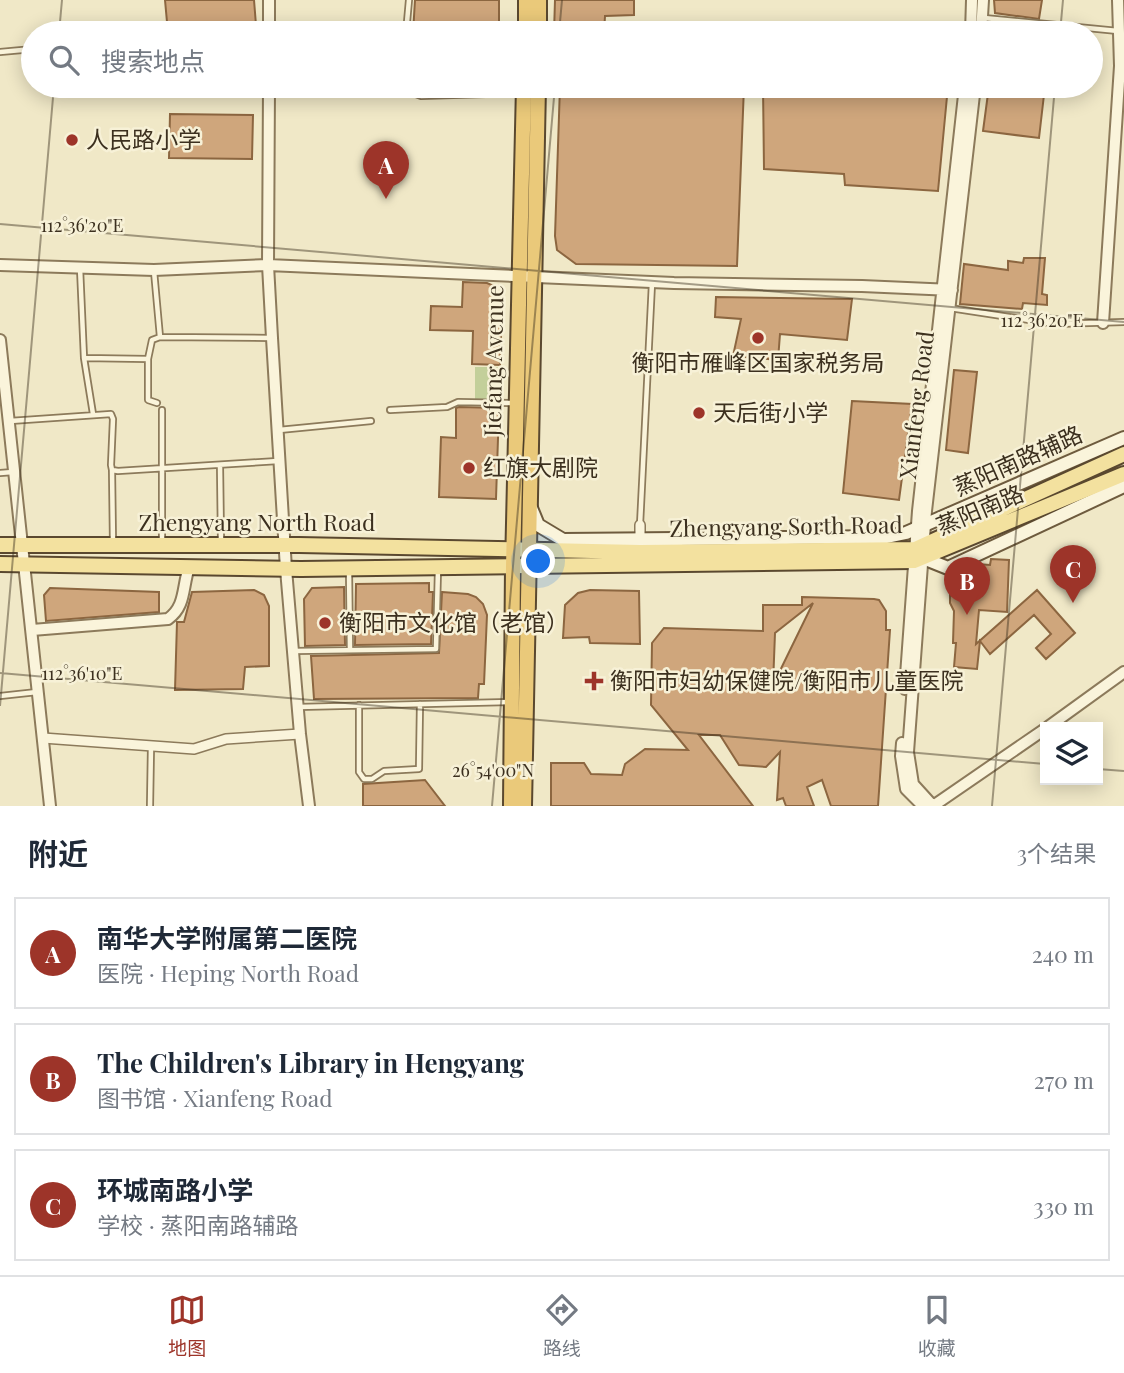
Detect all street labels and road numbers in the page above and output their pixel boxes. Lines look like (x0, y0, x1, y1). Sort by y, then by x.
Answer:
street label: Jiefang Avenue (476, 285, 509, 438)
street label: Xianfeng Road (891, 329, 940, 481)
street label: 蒸阳南路辅路 (948, 417, 1087, 502)
street label: 蒸阳南路 (931, 476, 1028, 541)
street label: Zhengyang North Road (139, 506, 375, 537)
street label: Zhengyang Sorth Road (669, 508, 903, 543)

